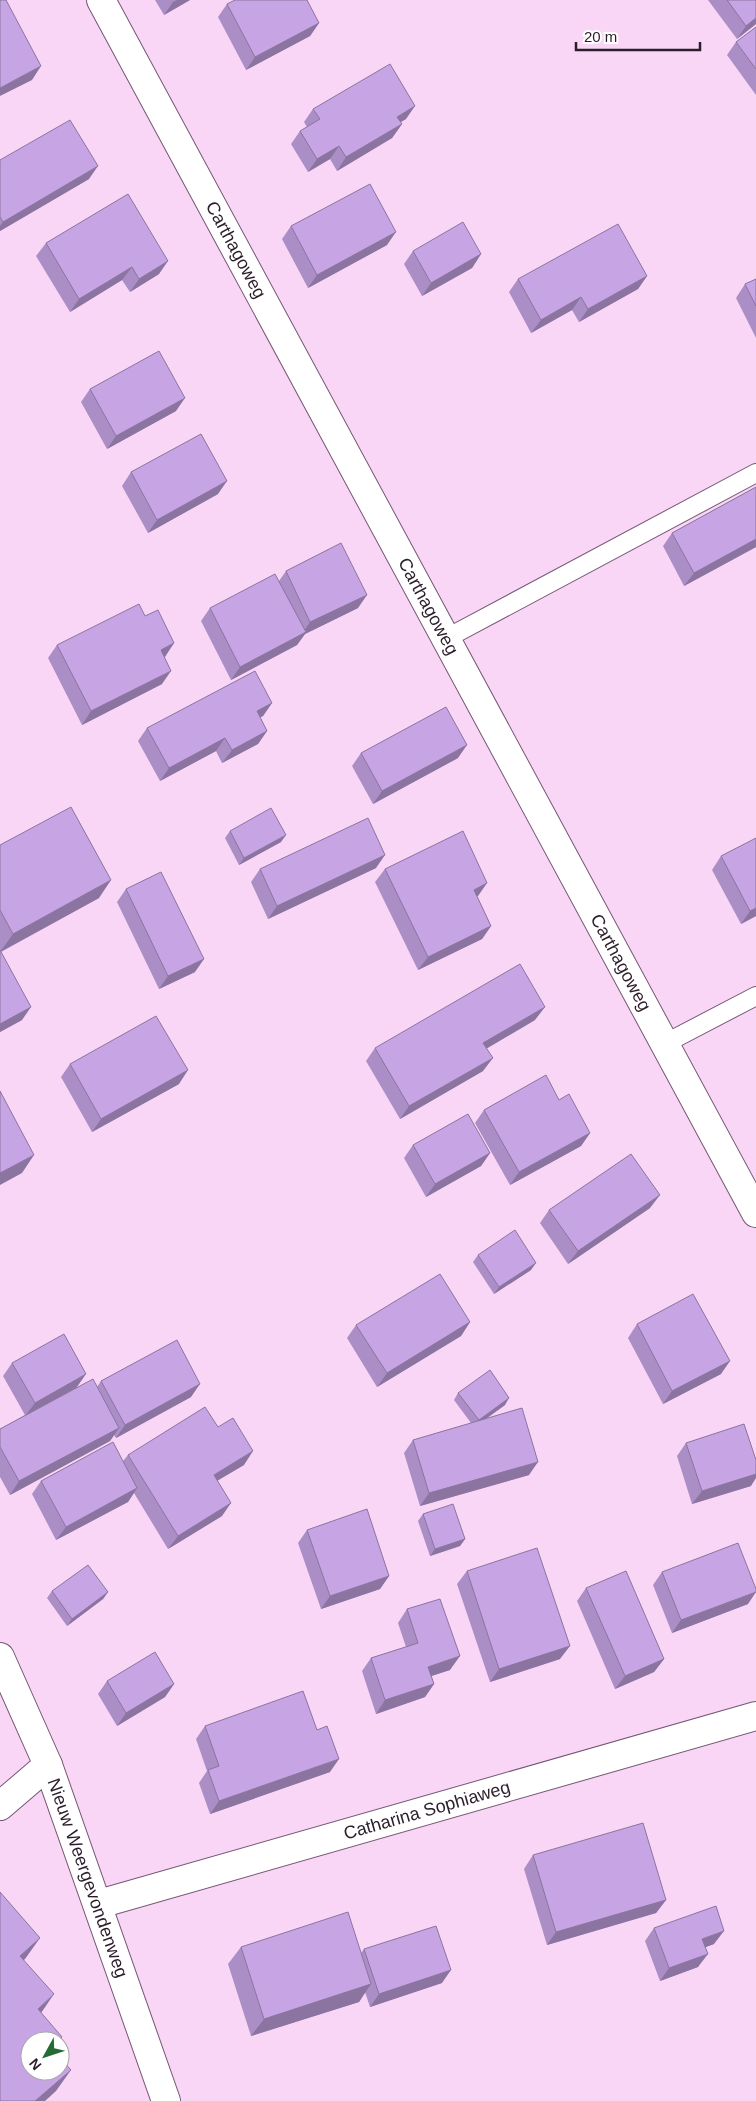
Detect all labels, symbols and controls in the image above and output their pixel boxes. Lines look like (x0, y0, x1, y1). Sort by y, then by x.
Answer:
scale bar (576, 20, 700, 52)
text: 20 m (584, 28, 617, 45)
street label: Carthagoweg (202, 198, 270, 302)
street label: Carthagoweg (394, 554, 463, 658)
street label: Carthagoweg (587, 911, 655, 1015)
street label: Nieuw Weergevondenweg (43, 1776, 132, 1980)
street label: Catharina Sophiaweg (341, 1777, 512, 1843)
north arrow (20, 2031, 70, 2081)
text: N (26, 2055, 44, 2073)

